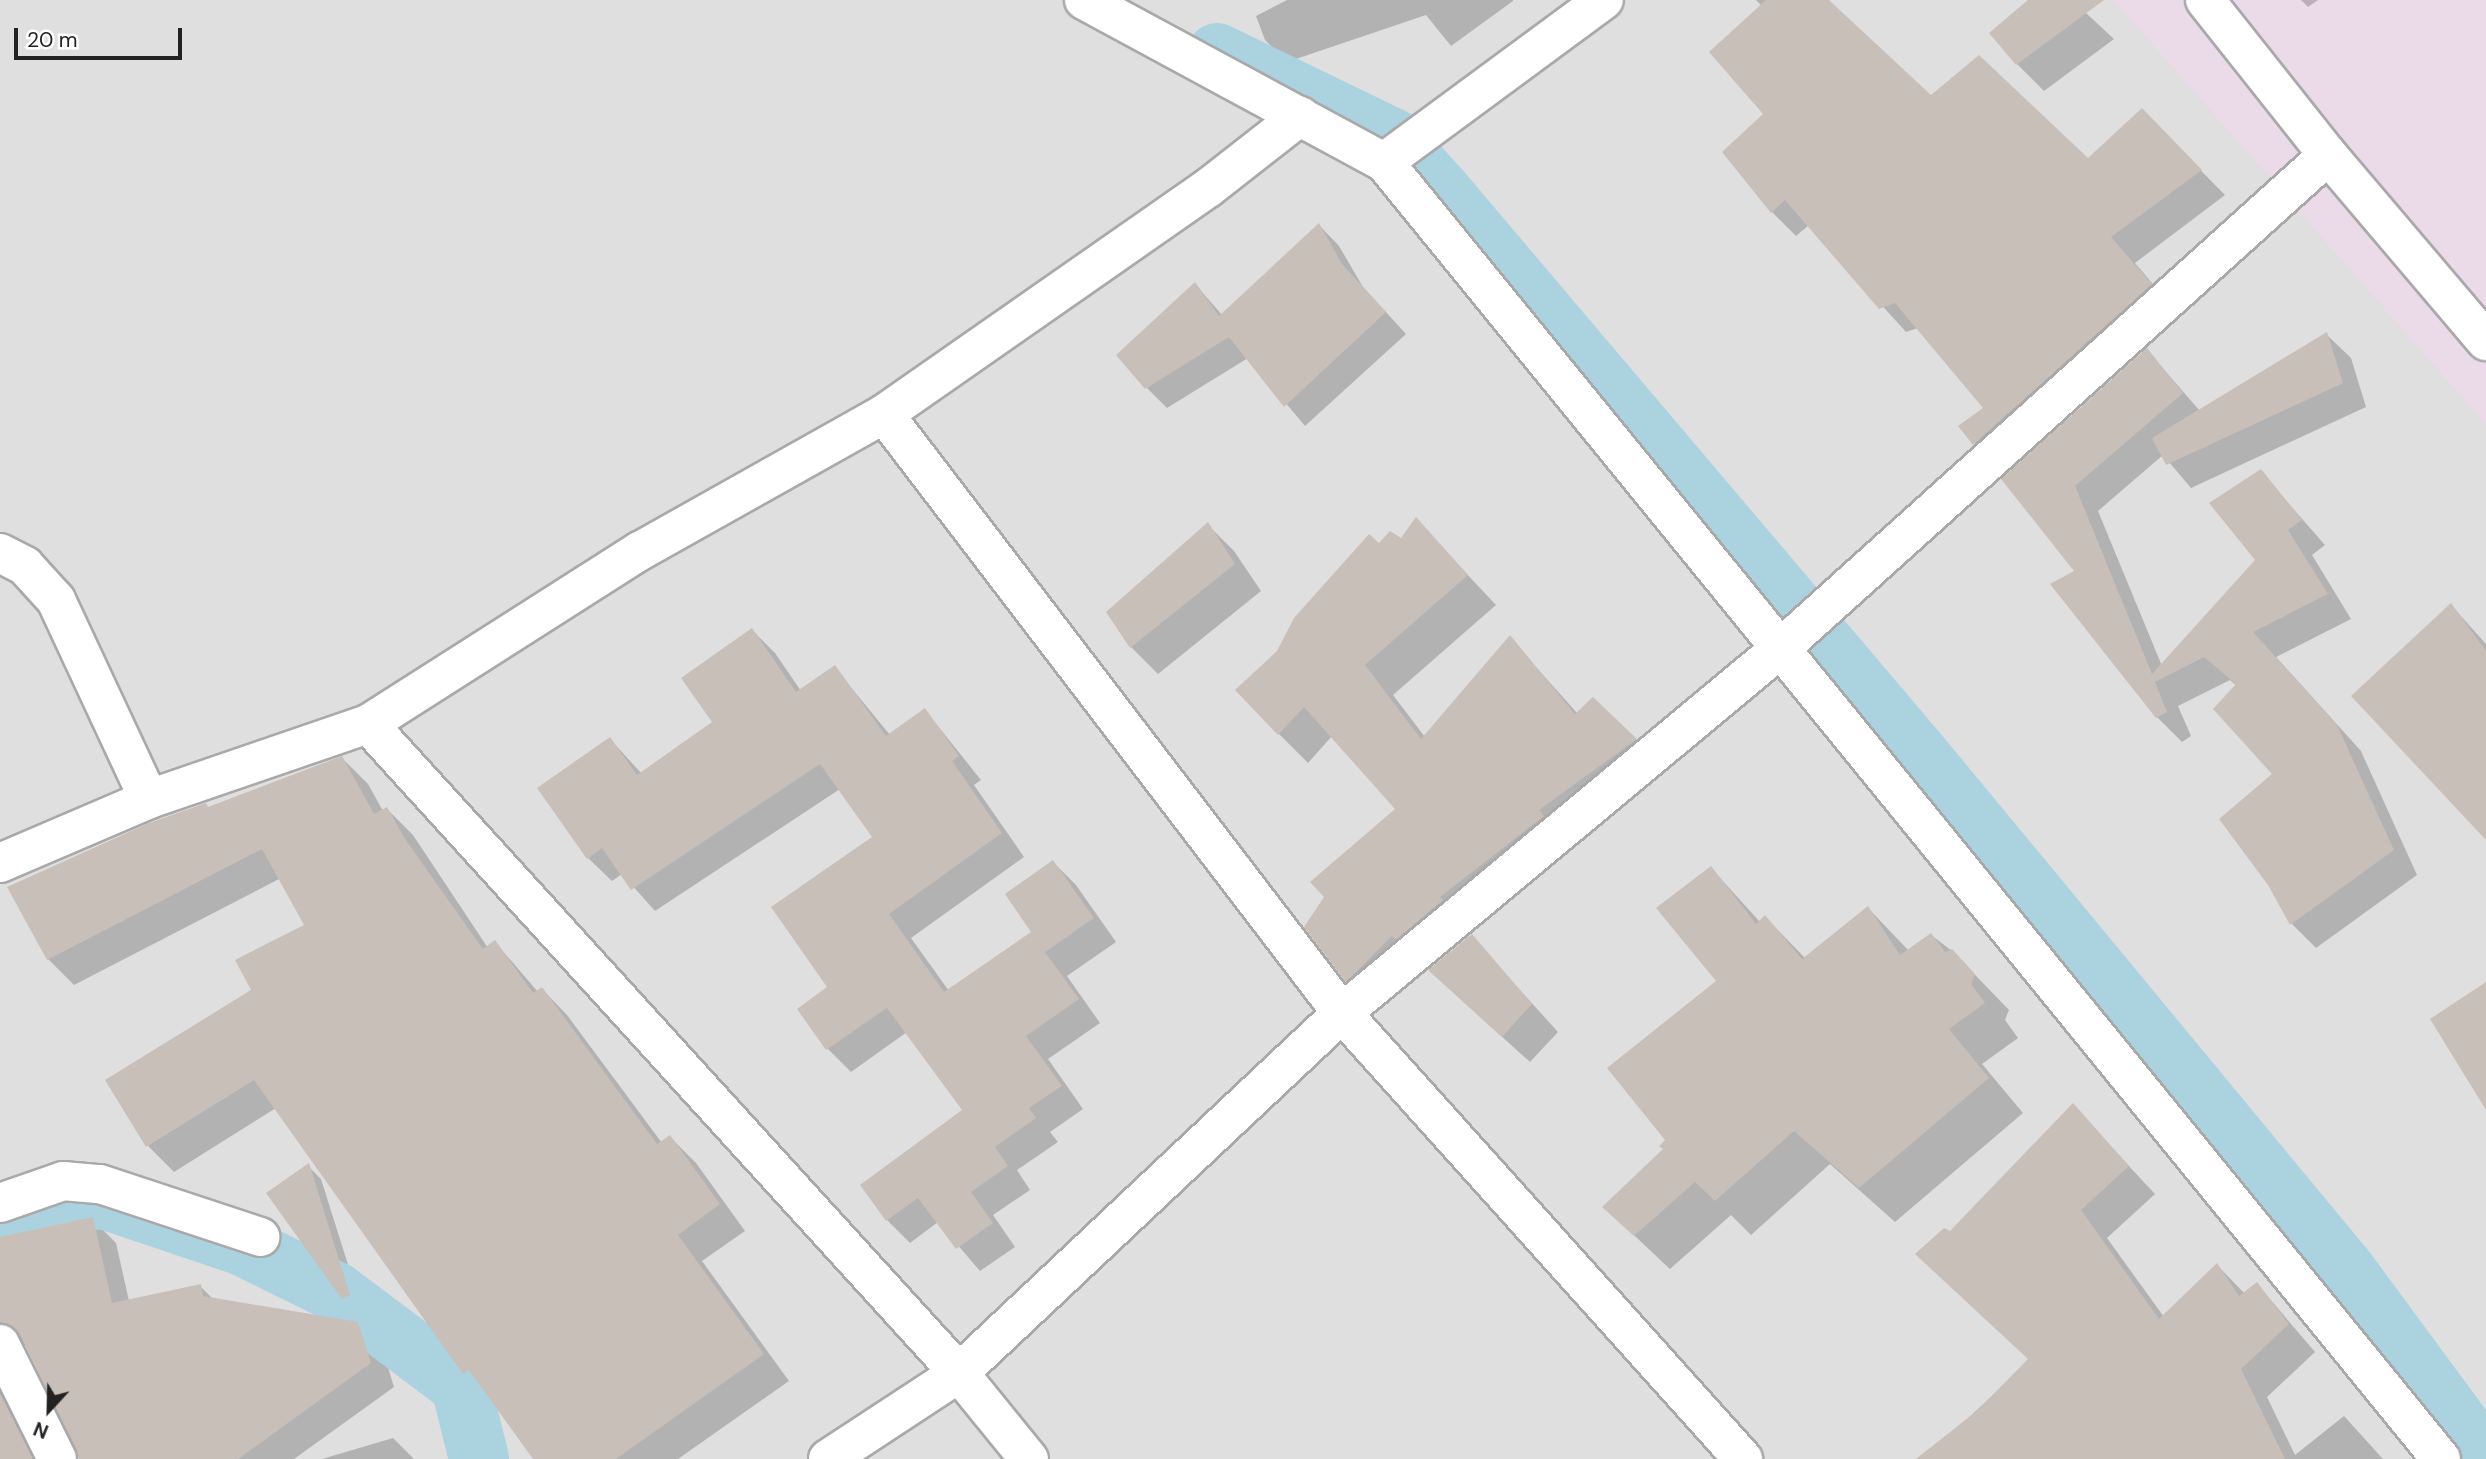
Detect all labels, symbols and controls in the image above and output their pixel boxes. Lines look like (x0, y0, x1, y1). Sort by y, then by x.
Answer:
scale bar (18, 14, 186, 58)
text: 20 m (27, 26, 78, 54)
north arrow (14, 1375, 84, 1445)
text: N (30, 1416, 52, 1444)

